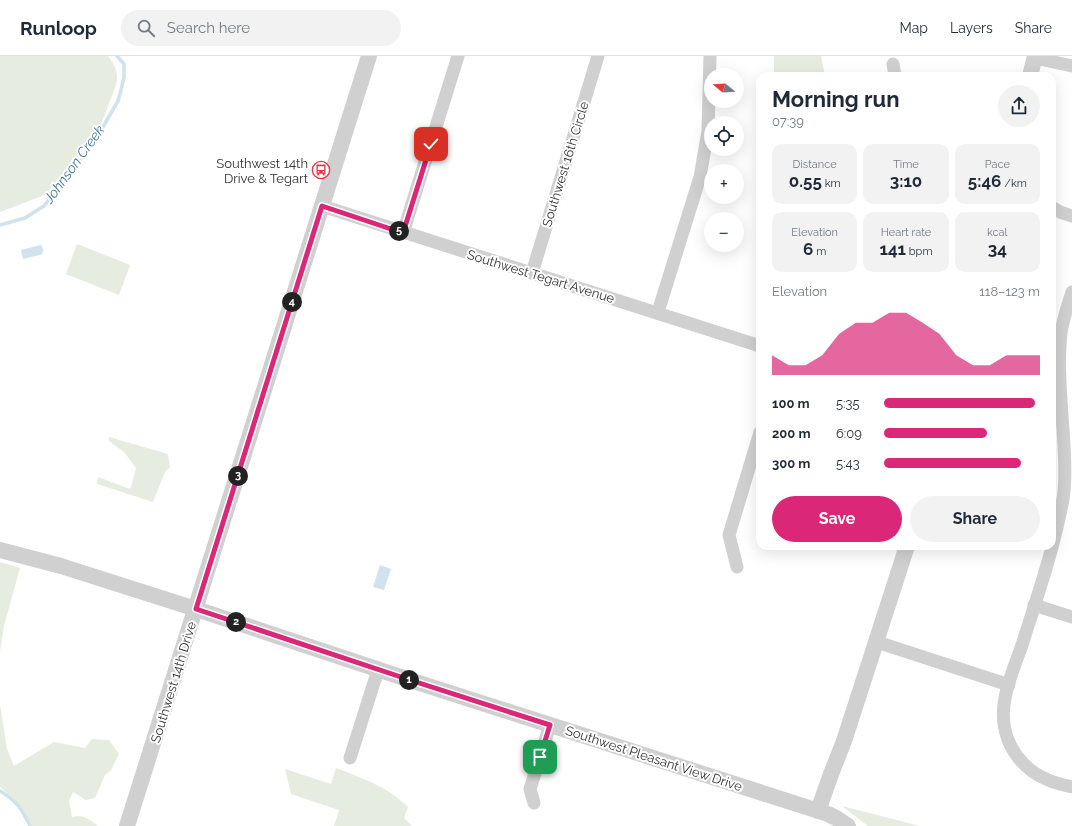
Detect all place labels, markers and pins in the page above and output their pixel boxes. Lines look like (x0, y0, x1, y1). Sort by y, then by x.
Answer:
pin (414, 127, 448, 161)
place label: Southwest 14th Drive & Tegart (216, 156, 309, 186)
bus stop icon: Southwest 14th Drive & Tegart (311, 160, 331, 180)
pin: 5 (389, 221, 409, 241)
pin: 4 (282, 292, 302, 312)
pin: 3 (228, 466, 248, 486)
pin: 2 (226, 612, 246, 632)
pin: 1 (399, 670, 419, 690)
pin (523, 740, 557, 774)

